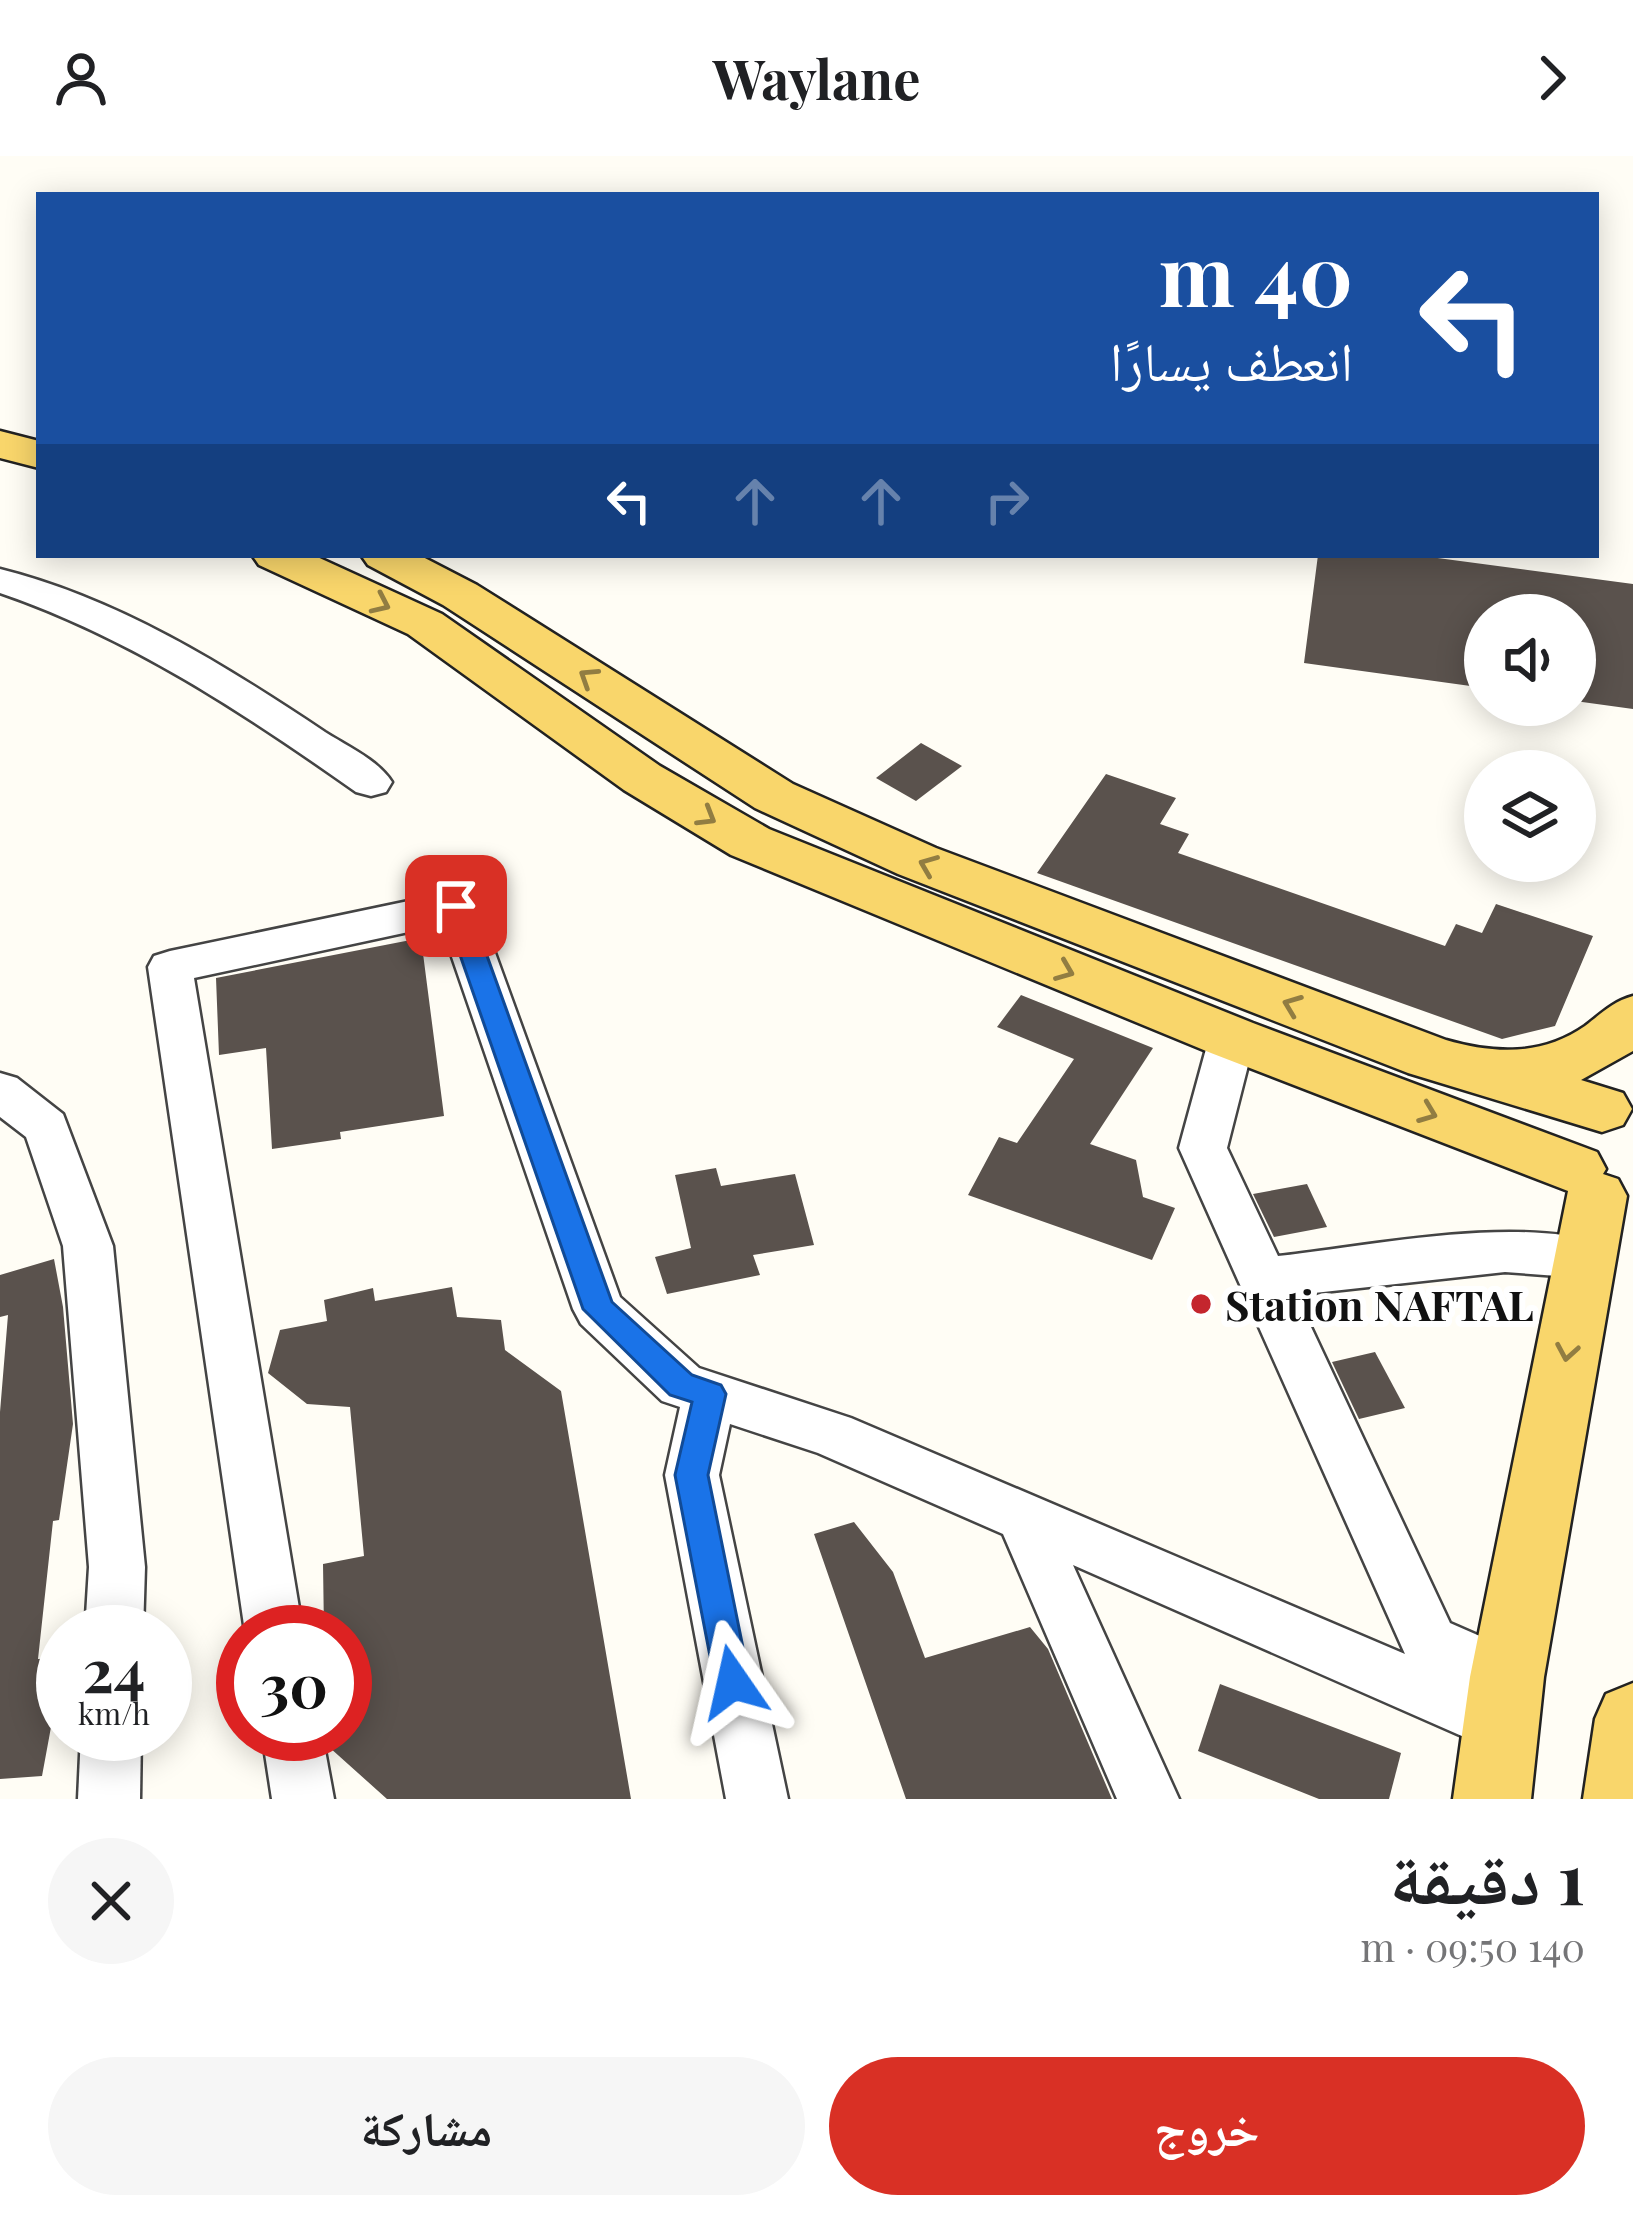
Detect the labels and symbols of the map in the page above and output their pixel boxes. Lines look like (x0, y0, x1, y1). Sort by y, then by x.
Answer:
one-way arrow (369, 590, 391, 613)
one-way arrow (579, 669, 601, 691)
one-way arrow (694, 802, 716, 825)
pin (405, 855, 507, 957)
one-way arrow (919, 855, 940, 879)
one-way arrow (1053, 957, 1074, 981)
one-way arrow (1283, 994, 1304, 1019)
one-way arrow (1417, 1098, 1438, 1123)
place label: Station NAFTAL (1225, 1276, 1534, 1332)
marker: Station NAFTAL (1188, 1291, 1214, 1317)
one-way arrow (1555, 1342, 1581, 1362)
speed limit sign: 30 (216, 1605, 372, 1761)
position arrow (670, 1619, 796, 1745)

